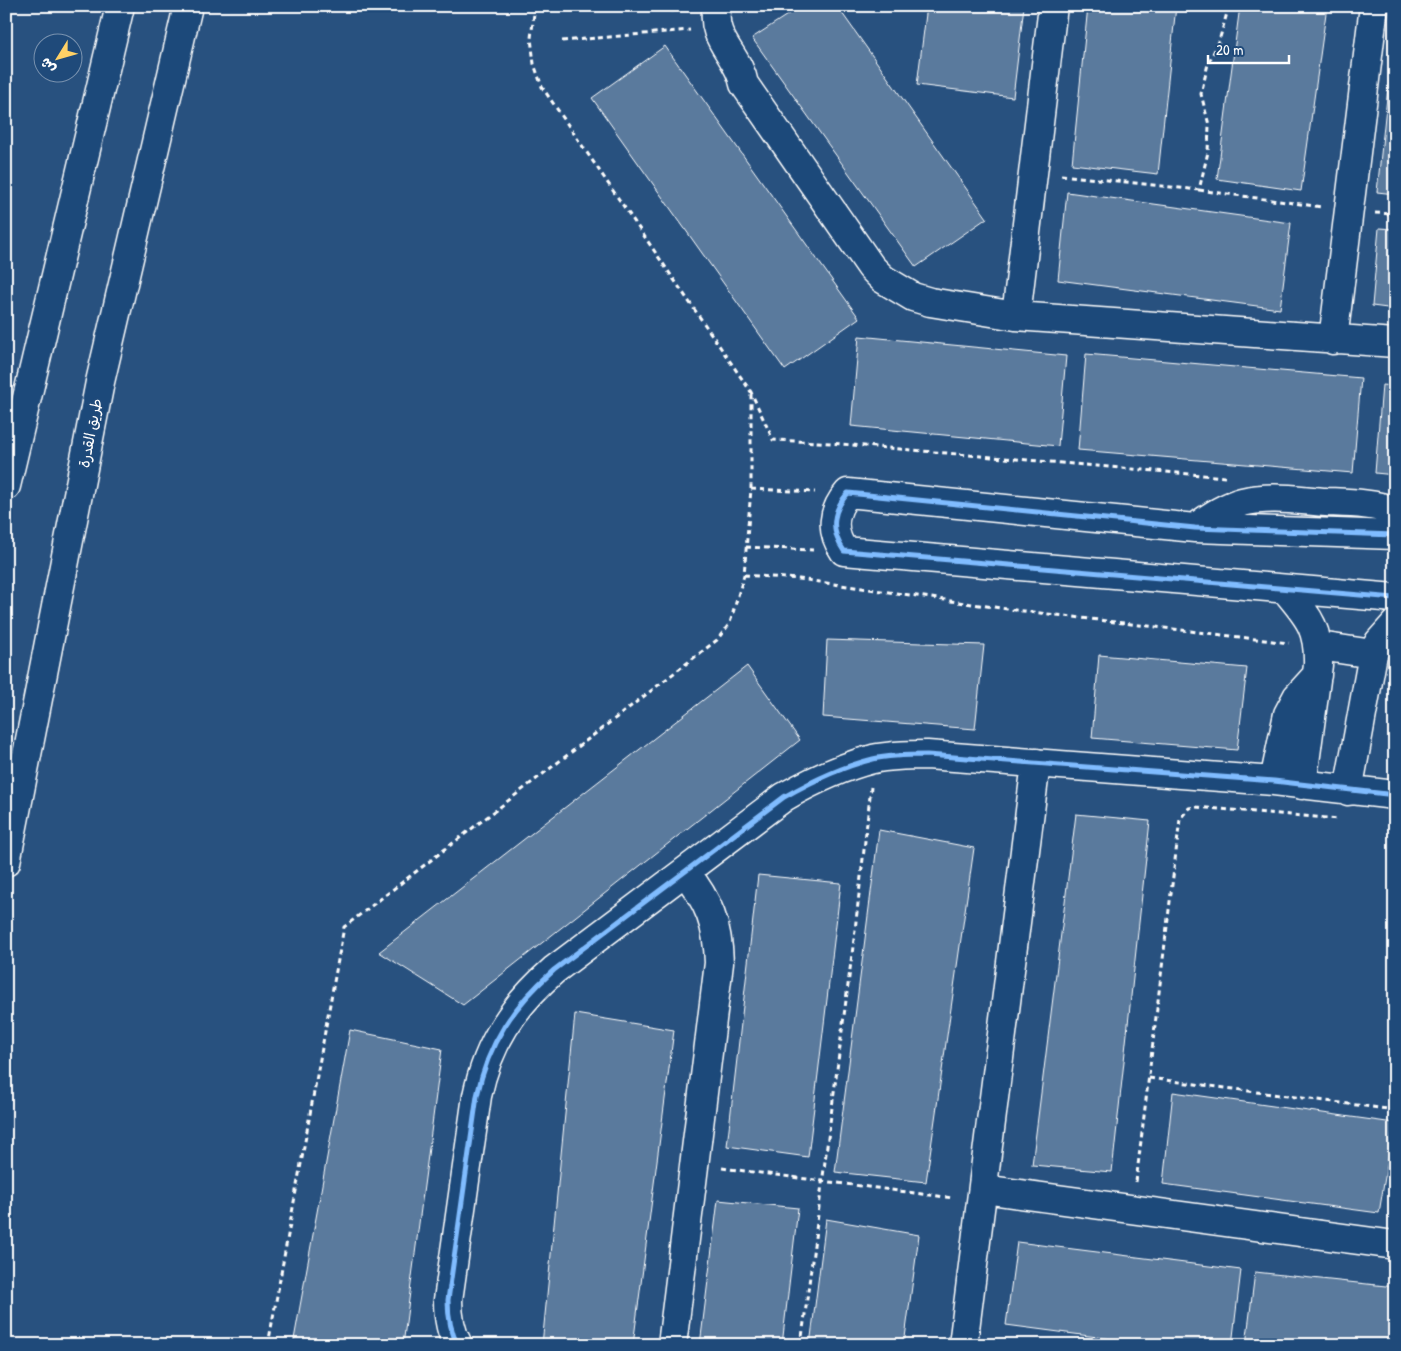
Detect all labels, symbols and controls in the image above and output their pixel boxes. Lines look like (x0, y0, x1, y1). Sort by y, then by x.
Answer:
north arrow (32, 32, 82, 82)
scale bar (1208, 32, 1290, 64)
text: 20 m (1216, 39, 1243, 60)
text: ش (35, 54, 59, 78)
street label: طريق القدرة (73, 397, 107, 469)

